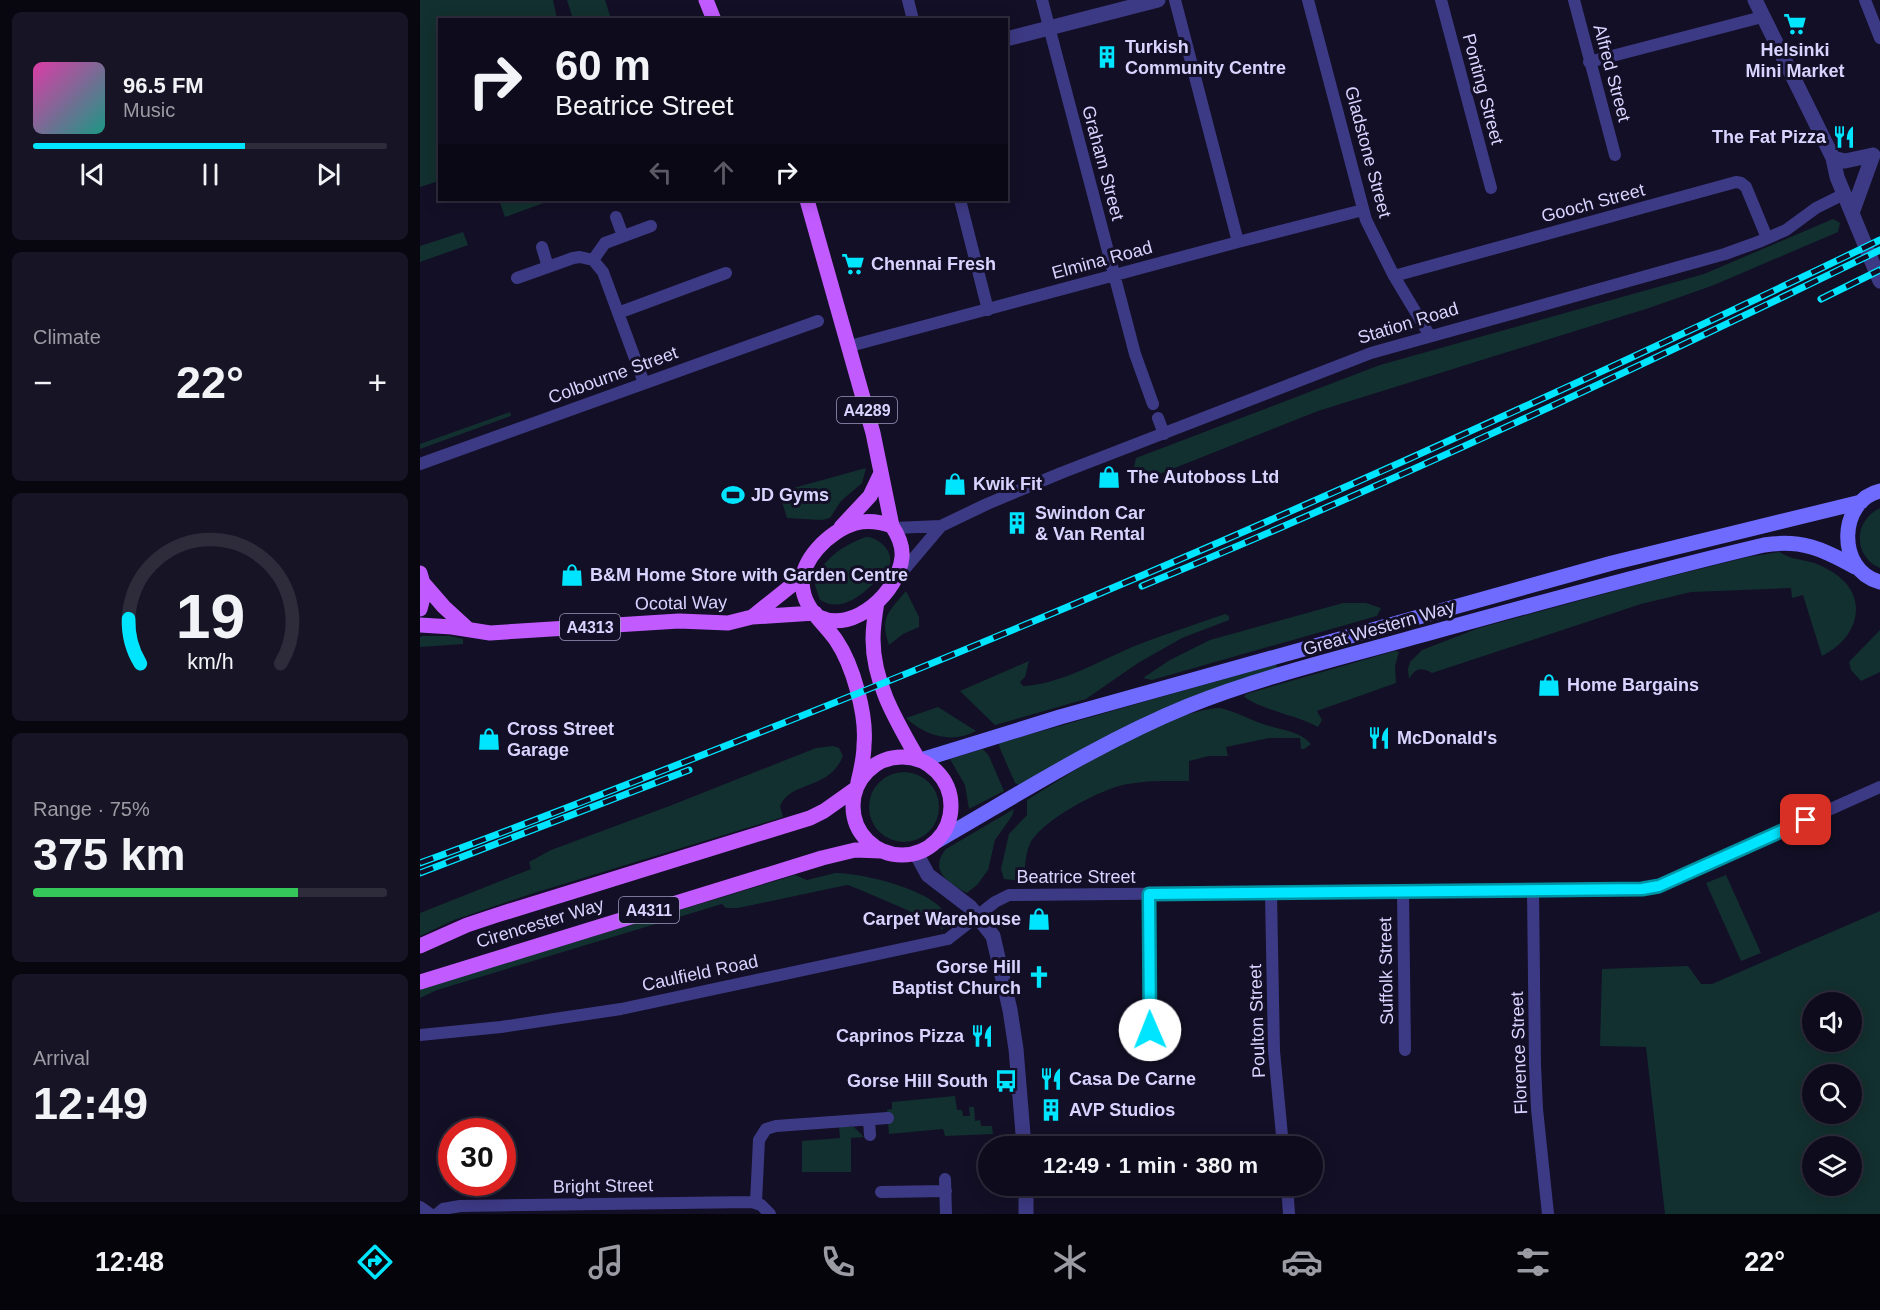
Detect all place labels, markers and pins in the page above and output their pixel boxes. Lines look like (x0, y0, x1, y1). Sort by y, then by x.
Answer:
supermarket icon: Helsinki Mini Market (1782, 11, 1808, 37)
place label: Turkish Community Centre (1125, 37, 1286, 78)
place label: Helsinki Mini Market (1745, 40, 1845, 81)
building icon: Turkish Community Centre (1094, 44, 1120, 70)
restaurant icon: The Fat Pizza (1831, 124, 1857, 150)
place label: The Fat Pizza (1712, 127, 1827, 147)
supermarket icon: Chennai Fresh (840, 251, 866, 277)
place label: Chennai Fresh (871, 254, 996, 274)
shop icon: The Autoboss Ltd (1096, 464, 1122, 490)
place label: The Autoboss Ltd (1127, 467, 1279, 487)
shop icon: Kwik Fit (942, 471, 968, 497)
place label: Kwik Fit (973, 474, 1042, 494)
sports icon: JD Gyms (720, 482, 746, 508)
place label: JD Gyms (751, 485, 829, 505)
place label: Swindon Car & Van Rental (1035, 503, 1145, 544)
building icon: Swindon Car & Van Rental (1004, 510, 1030, 536)
shop icon: B&M Home Store with Garden Centre (559, 562, 585, 588)
place label: B&M Home Store with Garden Centre (590, 565, 908, 585)
shop icon: Home Bargains (1536, 672, 1562, 698)
place label: Home Bargains (1567, 675, 1699, 695)
place label: Cross Street Garage (507, 719, 614, 760)
restaurant icon: McDonald's (1366, 725, 1392, 751)
shop icon: Cross Street Garage (476, 726, 502, 752)
place label: McDonald's (1397, 728, 1497, 748)
pin (1780, 794, 1831, 845)
shop icon: Carpet Warehouse (1026, 906, 1052, 932)
place label: Carpet Warehouse (863, 909, 1021, 929)
place label: Gorse Hill Baptist Church (892, 957, 1021, 998)
church icon: Gorse Hill Baptist Church (1026, 964, 1052, 990)
restaurant icon: Caprinos Pizza (969, 1023, 995, 1049)
place label: Caprinos Pizza (836, 1026, 965, 1046)
restaurant icon: Casa De Carne (1038, 1066, 1064, 1092)
bus stop icon: Gorse Hill South (993, 1068, 1019, 1094)
place label: Casa De Carne (1069, 1069, 1196, 1089)
place label: Gorse Hill South (847, 1071, 988, 1091)
building icon: AVP Studios (1038, 1097, 1064, 1123)
place label: AVP Studios (1069, 1100, 1175, 1120)

